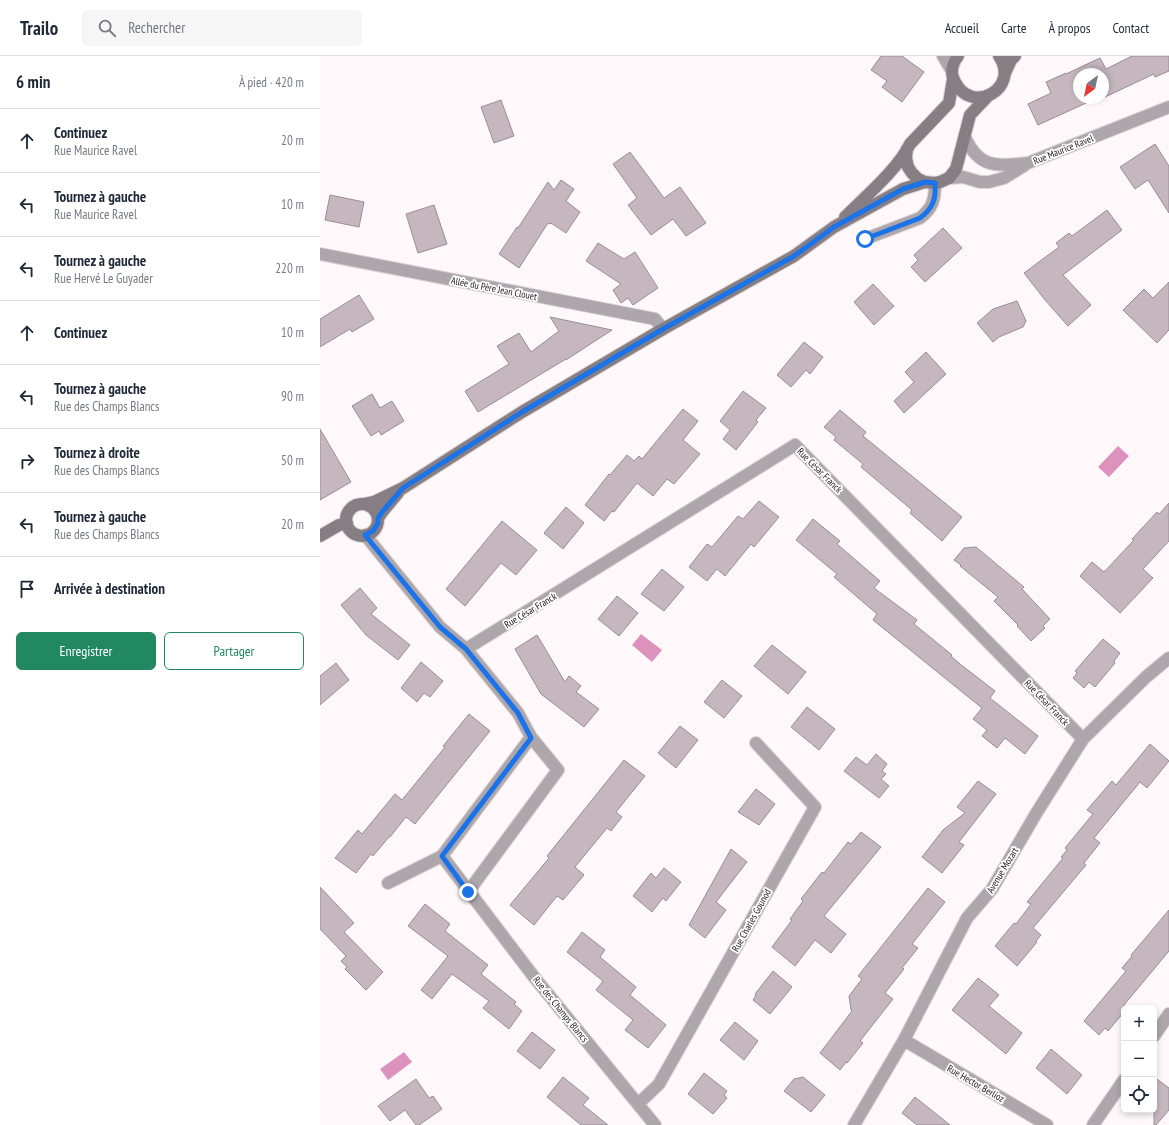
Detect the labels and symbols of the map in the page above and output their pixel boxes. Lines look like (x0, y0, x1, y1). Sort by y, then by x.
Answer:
north arrow (1073, 68, 1109, 104)
street label: Rue Maurice Ravel (1031, 131, 1096, 167)
route start (856, 230, 874, 248)
street label: Allée du Père Jean Clouet (450, 274, 538, 303)
street label: Rue César Franck (794, 445, 845, 496)
street label: Rue César Franck (502, 590, 559, 631)
street label: Rue César Franck (1022, 677, 1072, 728)
street label: Avenue Mozart (984, 845, 1021, 896)
route end (459, 883, 477, 901)
street label: Rue Charles Gounod (729, 887, 774, 954)
street label: Rue des Champs Blancs (530, 974, 592, 1045)
street label: Rue Hector Berlioz (945, 1062, 1007, 1105)

